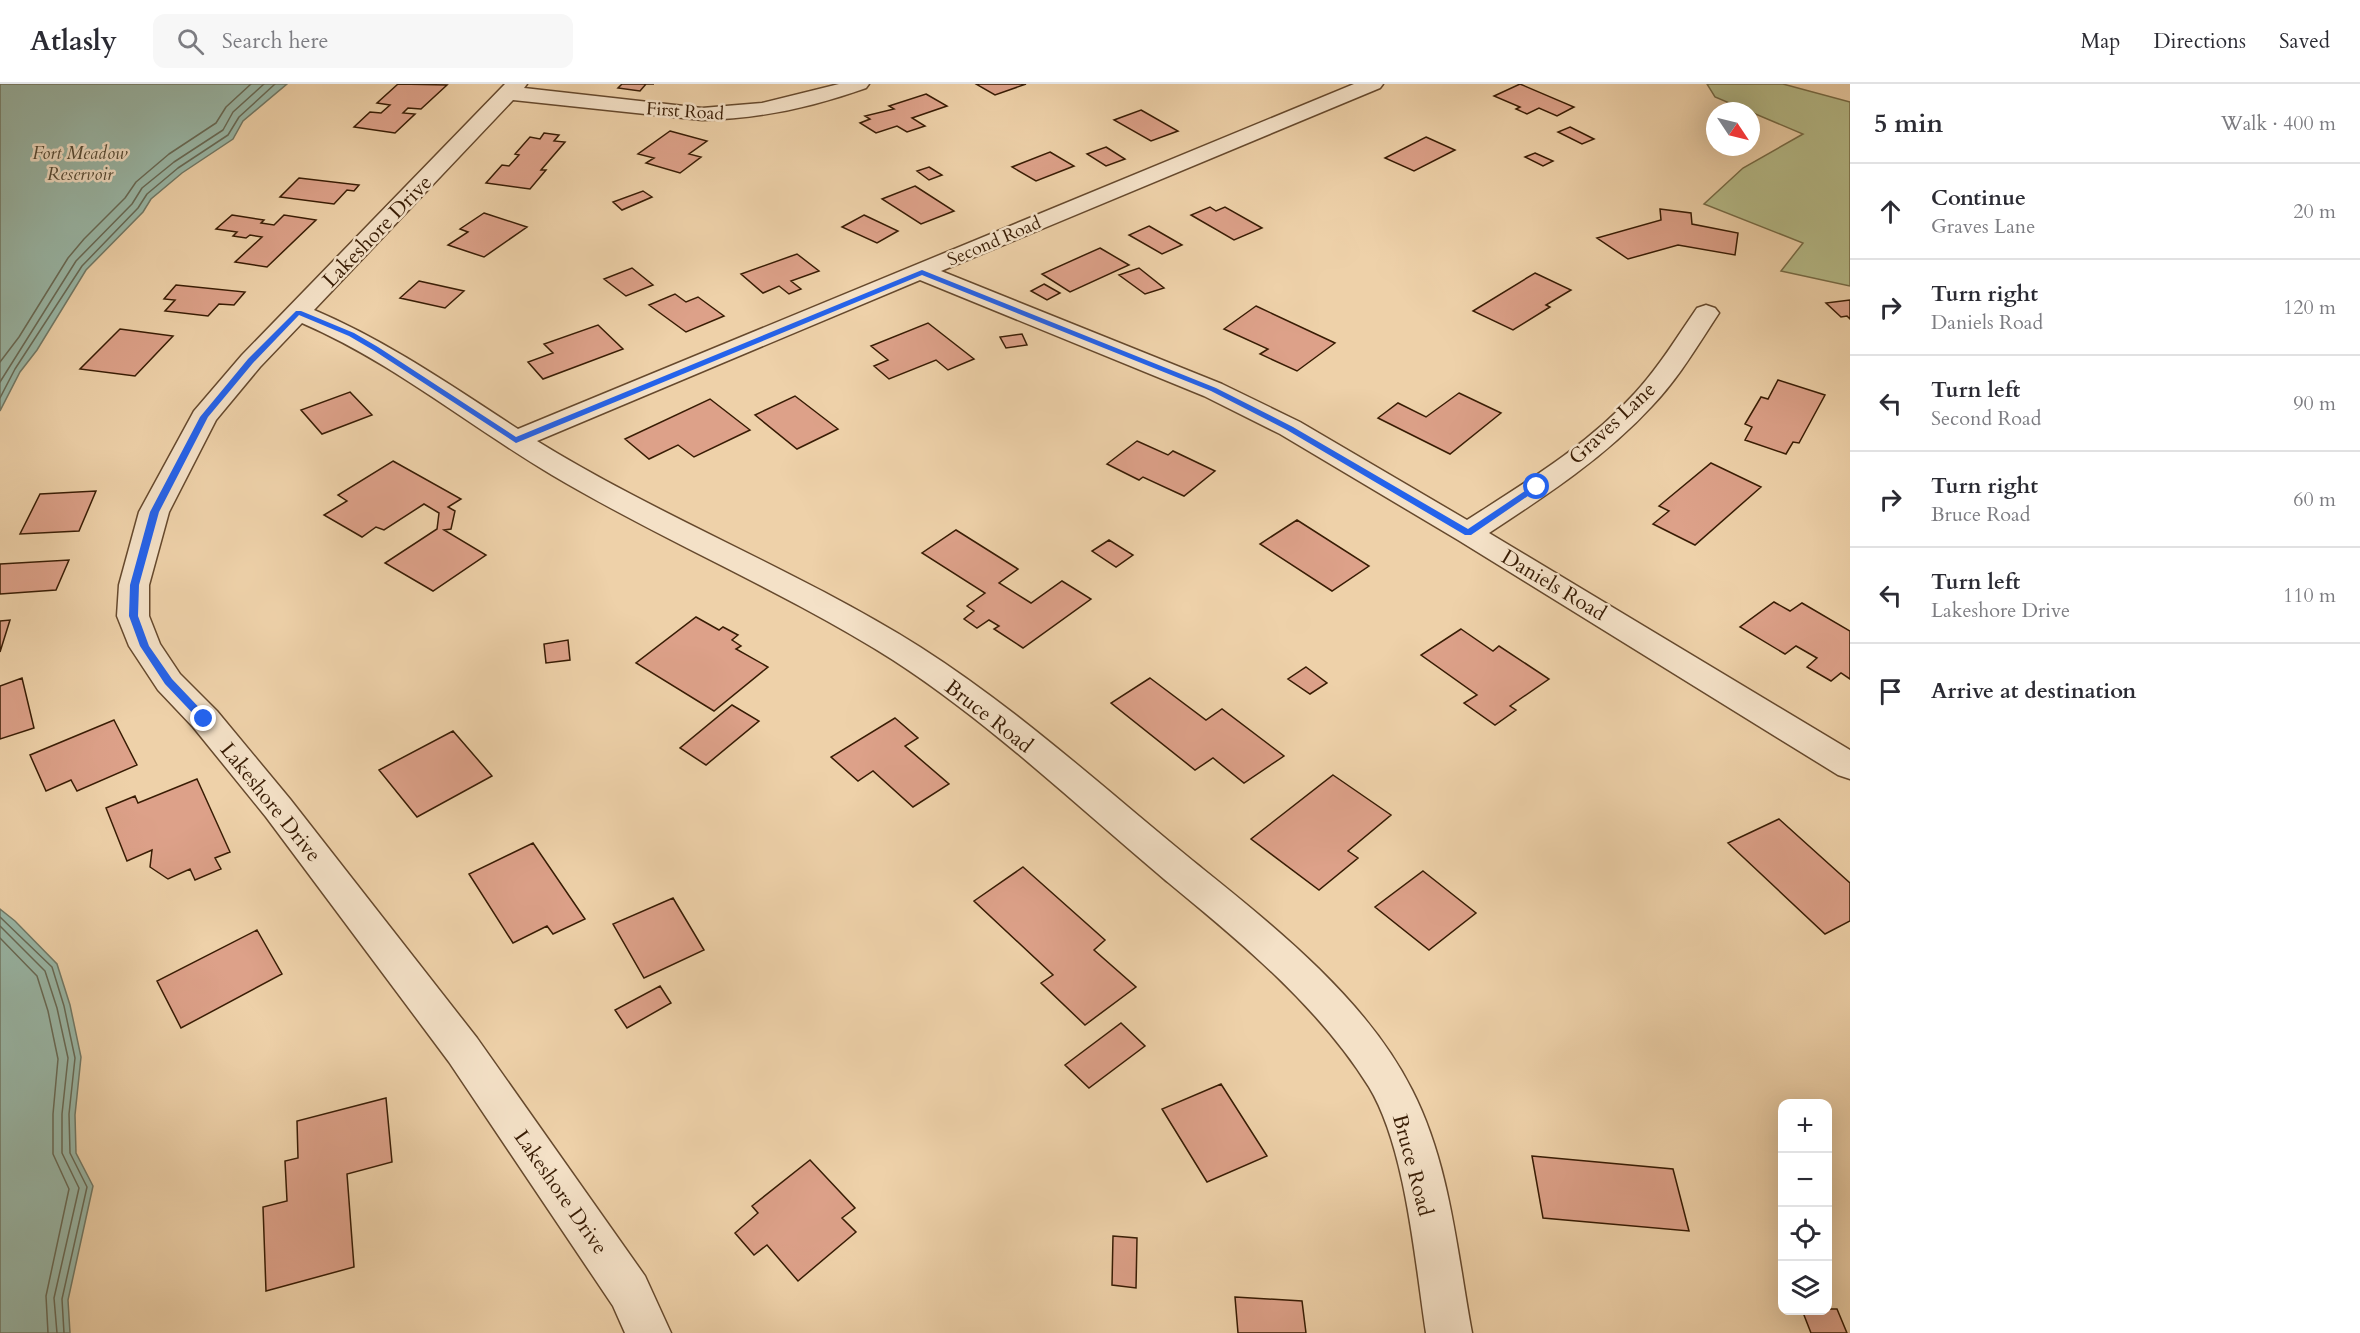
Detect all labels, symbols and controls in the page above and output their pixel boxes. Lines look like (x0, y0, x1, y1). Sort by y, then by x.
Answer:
search box (153, 14, 573, 68)
text: Atlasly (30, 22, 117, 60)
icon: search (174, 25, 207, 58)
text: Search here (222, 26, 328, 56)
text: Map (2080, 27, 2120, 56)
text: Directions (2153, 27, 2246, 56)
text: Saved (2279, 27, 2330, 56)
street label: First Road (645, 96, 725, 127)
north arrow (1706, 102, 1760, 156)
text: 5 min (1874, 106, 1943, 141)
text: Walk · 400 m (2221, 110, 2336, 137)
water label: Fort Meadow Reservoir (32, 141, 128, 187)
street label: Lakeshore Drive (316, 169, 439, 294)
text: Continue (1931, 183, 2026, 213)
icon: ahead (1874, 195, 1907, 228)
text: 20 m (2293, 198, 2336, 225)
street label: Second Road (944, 210, 1045, 272)
text: Graves Lane (1931, 213, 2035, 240)
text: Turn right (1931, 279, 2038, 309)
icon: right (1874, 291, 1907, 324)
text: 120 m (2283, 294, 2336, 321)
text: Daniels Road (1931, 309, 2043, 336)
street label: Graves Lane (1562, 375, 1662, 471)
text: Turn left (1931, 375, 2020, 405)
icon: left (1874, 387, 1907, 420)
text: 90 m (2293, 390, 2336, 417)
text: Second Road (1931, 405, 2041, 432)
text: Turn right (1931, 471, 2038, 501)
route start (1523, 473, 1549, 499)
icon: right (1874, 483, 1907, 516)
text: 60 m (2293, 486, 2336, 513)
text: Bruce Road (1931, 501, 2030, 528)
street label: Daniels Road (1496, 543, 1612, 628)
text: Turn left (1931, 567, 2020, 597)
icon: left (1874, 579, 1907, 612)
text: 110 m (2283, 582, 2336, 609)
text: Lakeshore Drive (1931, 597, 2070, 624)
street label: Bruce Road (939, 673, 1039, 760)
icon: arrive (1874, 675, 1907, 708)
text: Arrive at destination (1931, 676, 2136, 706)
route end (190, 705, 216, 731)
street label: Lakeshore Drive (213, 736, 328, 868)
map controls (1778, 1099, 1832, 1315)
button: + (1778, 1099, 1832, 1153)
street label: Bruce Road (1385, 1111, 1440, 1219)
street label: Lakeshore Drive (507, 1124, 614, 1260)
button: − (1778, 1153, 1832, 1207)
button: locate (1778, 1207, 1832, 1261)
button: layers (1778, 1261, 1832, 1315)

